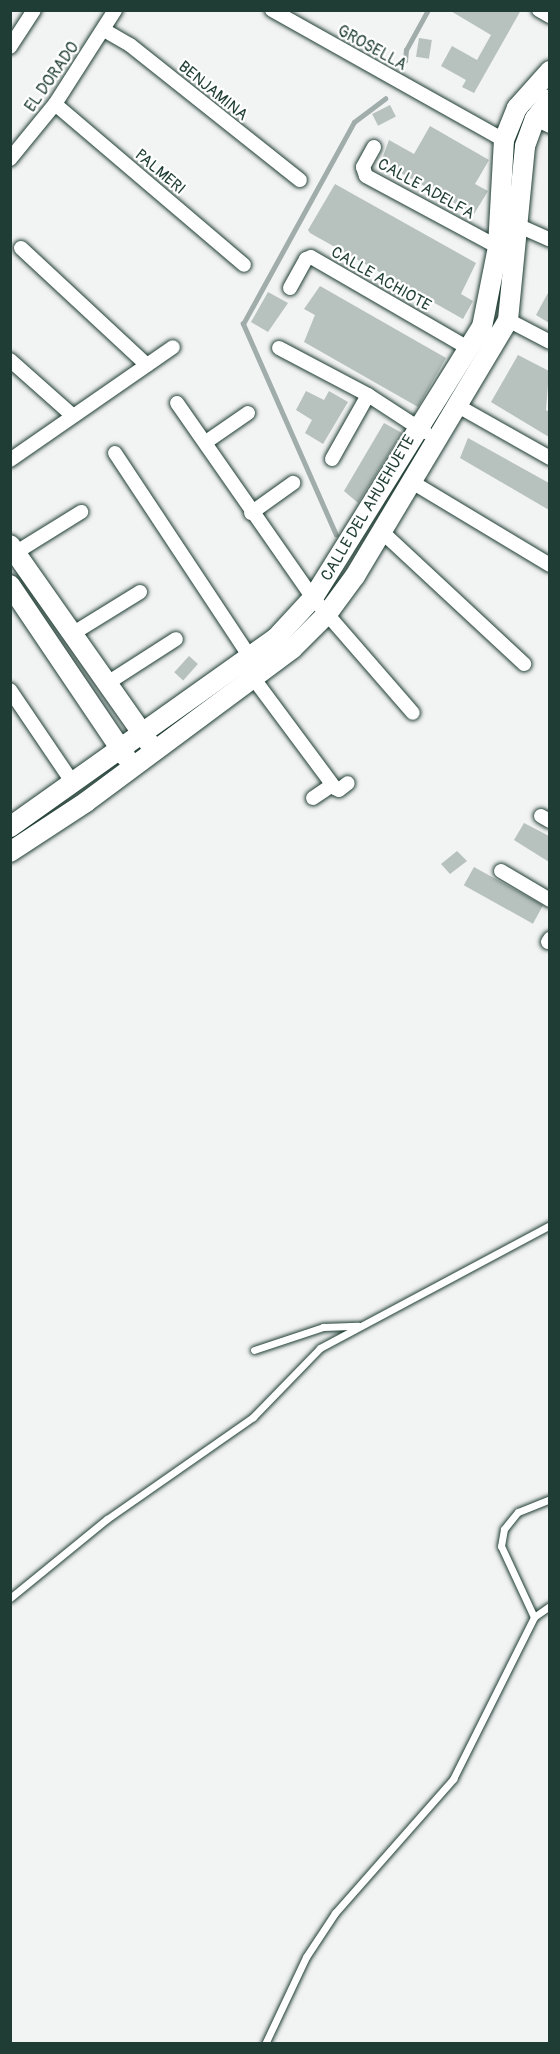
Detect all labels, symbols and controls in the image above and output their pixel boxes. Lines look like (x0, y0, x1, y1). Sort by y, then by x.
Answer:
street label: GROSELLA (334, 21, 410, 75)
street label: EL DORADO (21, 38, 83, 116)
street label: BENJAMINA (174, 57, 252, 125)
street label: PALMERI (131, 145, 189, 199)
street label: CALLE ADELFA (374, 154, 478, 224)
street label: CALLE ACHIOTE (328, 243, 434, 315)
street label: CALLE DEL AHUEHUETE (317, 432, 419, 584)

